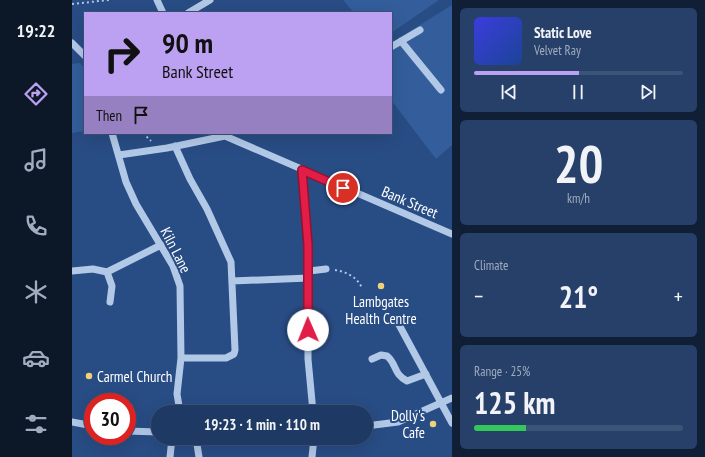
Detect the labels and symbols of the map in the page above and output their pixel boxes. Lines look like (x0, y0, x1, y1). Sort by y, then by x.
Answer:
pin (326, 171, 360, 205)
street label: Bank Street (379, 182, 441, 222)
street label: Kiln Lane (156, 224, 196, 276)
marker: Lambgates Health Centre (376, 281, 386, 291)
place label: Lambgates Health Centre (345, 292, 417, 328)
position arrow (287, 309, 329, 351)
place label: Carmel Church (97, 367, 172, 386)
marker: Carmel Church (84, 371, 94, 381)
speed limit sign: 30 (84, 393, 136, 445)
place label: Dolly's Cafe (391, 406, 425, 442)
marker: Dolly's Cafe (428, 419, 438, 429)

